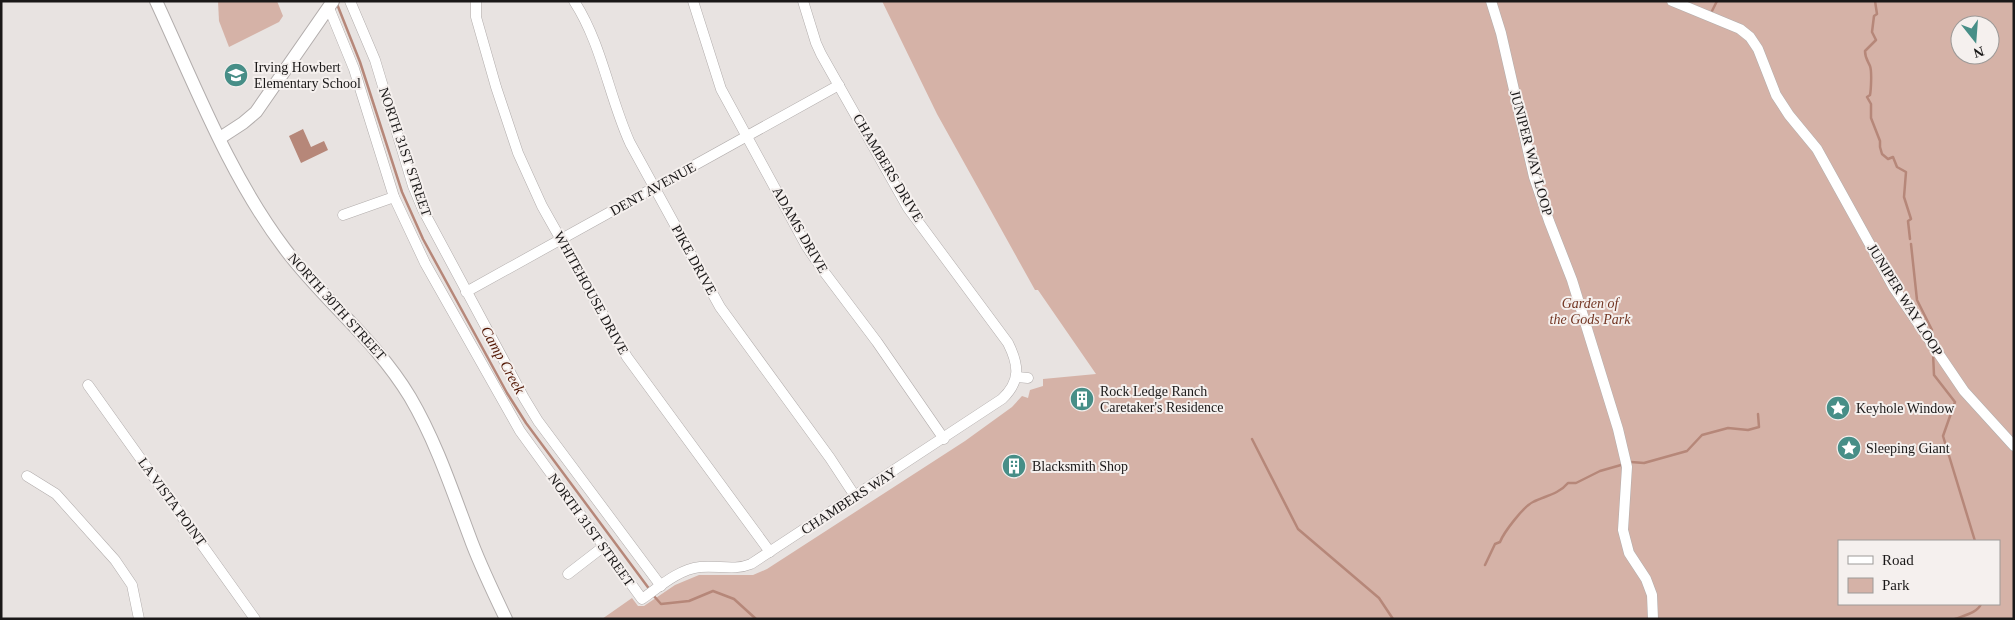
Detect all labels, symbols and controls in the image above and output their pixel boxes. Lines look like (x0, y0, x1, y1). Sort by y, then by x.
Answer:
north arrow (1950, 15, 2000, 65)
text: N (1972, 43, 1986, 61)
place label: Irving Howbert Elementary School (254, 60, 361, 91)
school or university icon: Irving Howbert Elementary School (223, 62, 249, 88)
street label: NORTH 31ST STREET (376, 85, 434, 219)
street label: JUNIPER WAY LOOP (1507, 89, 1555, 218)
street label: CHAMBERS DRIVE (850, 111, 926, 225)
street label: DENT AVENUE (608, 159, 698, 219)
street label: ADAMS DRIVE (769, 184, 831, 276)
street label: PIKE DRIVE (669, 223, 719, 297)
street label: WHITEHOUSE DRIVE (551, 229, 631, 357)
street label: JUNIPER WAY LOOP (1864, 241, 1946, 359)
street label: NORTH 30TH STREET (285, 251, 389, 364)
park label: Garden of the Gods Park (1550, 296, 1631, 327)
water label: Camp Creek (478, 323, 528, 397)
place label: Rock Ledge Ranch Caretaker's Residence (1100, 384, 1223, 415)
building icon: Rock Ledge Ranch Caretaker's Residence (1069, 386, 1095, 412)
place icon: Keyhole Window (1825, 395, 1851, 421)
place label: Keyhole Window (1856, 401, 1955, 416)
place icon: Sleeping Giant (1836, 435, 1862, 461)
place label: Sleeping Giant (1866, 441, 1950, 456)
building icon: Blacksmith Shop (1001, 453, 1027, 479)
street label: LA VISTA POINT (135, 455, 209, 549)
place label: Blacksmith Shop (1032, 459, 1128, 474)
street label: CHAMBERS WAY (798, 465, 900, 537)
street label: NORTH 31ST STREET (545, 471, 637, 590)
legend (1838, 540, 2000, 605)
text: Road (1882, 552, 1914, 568)
text: Park (1882, 577, 1910, 593)

